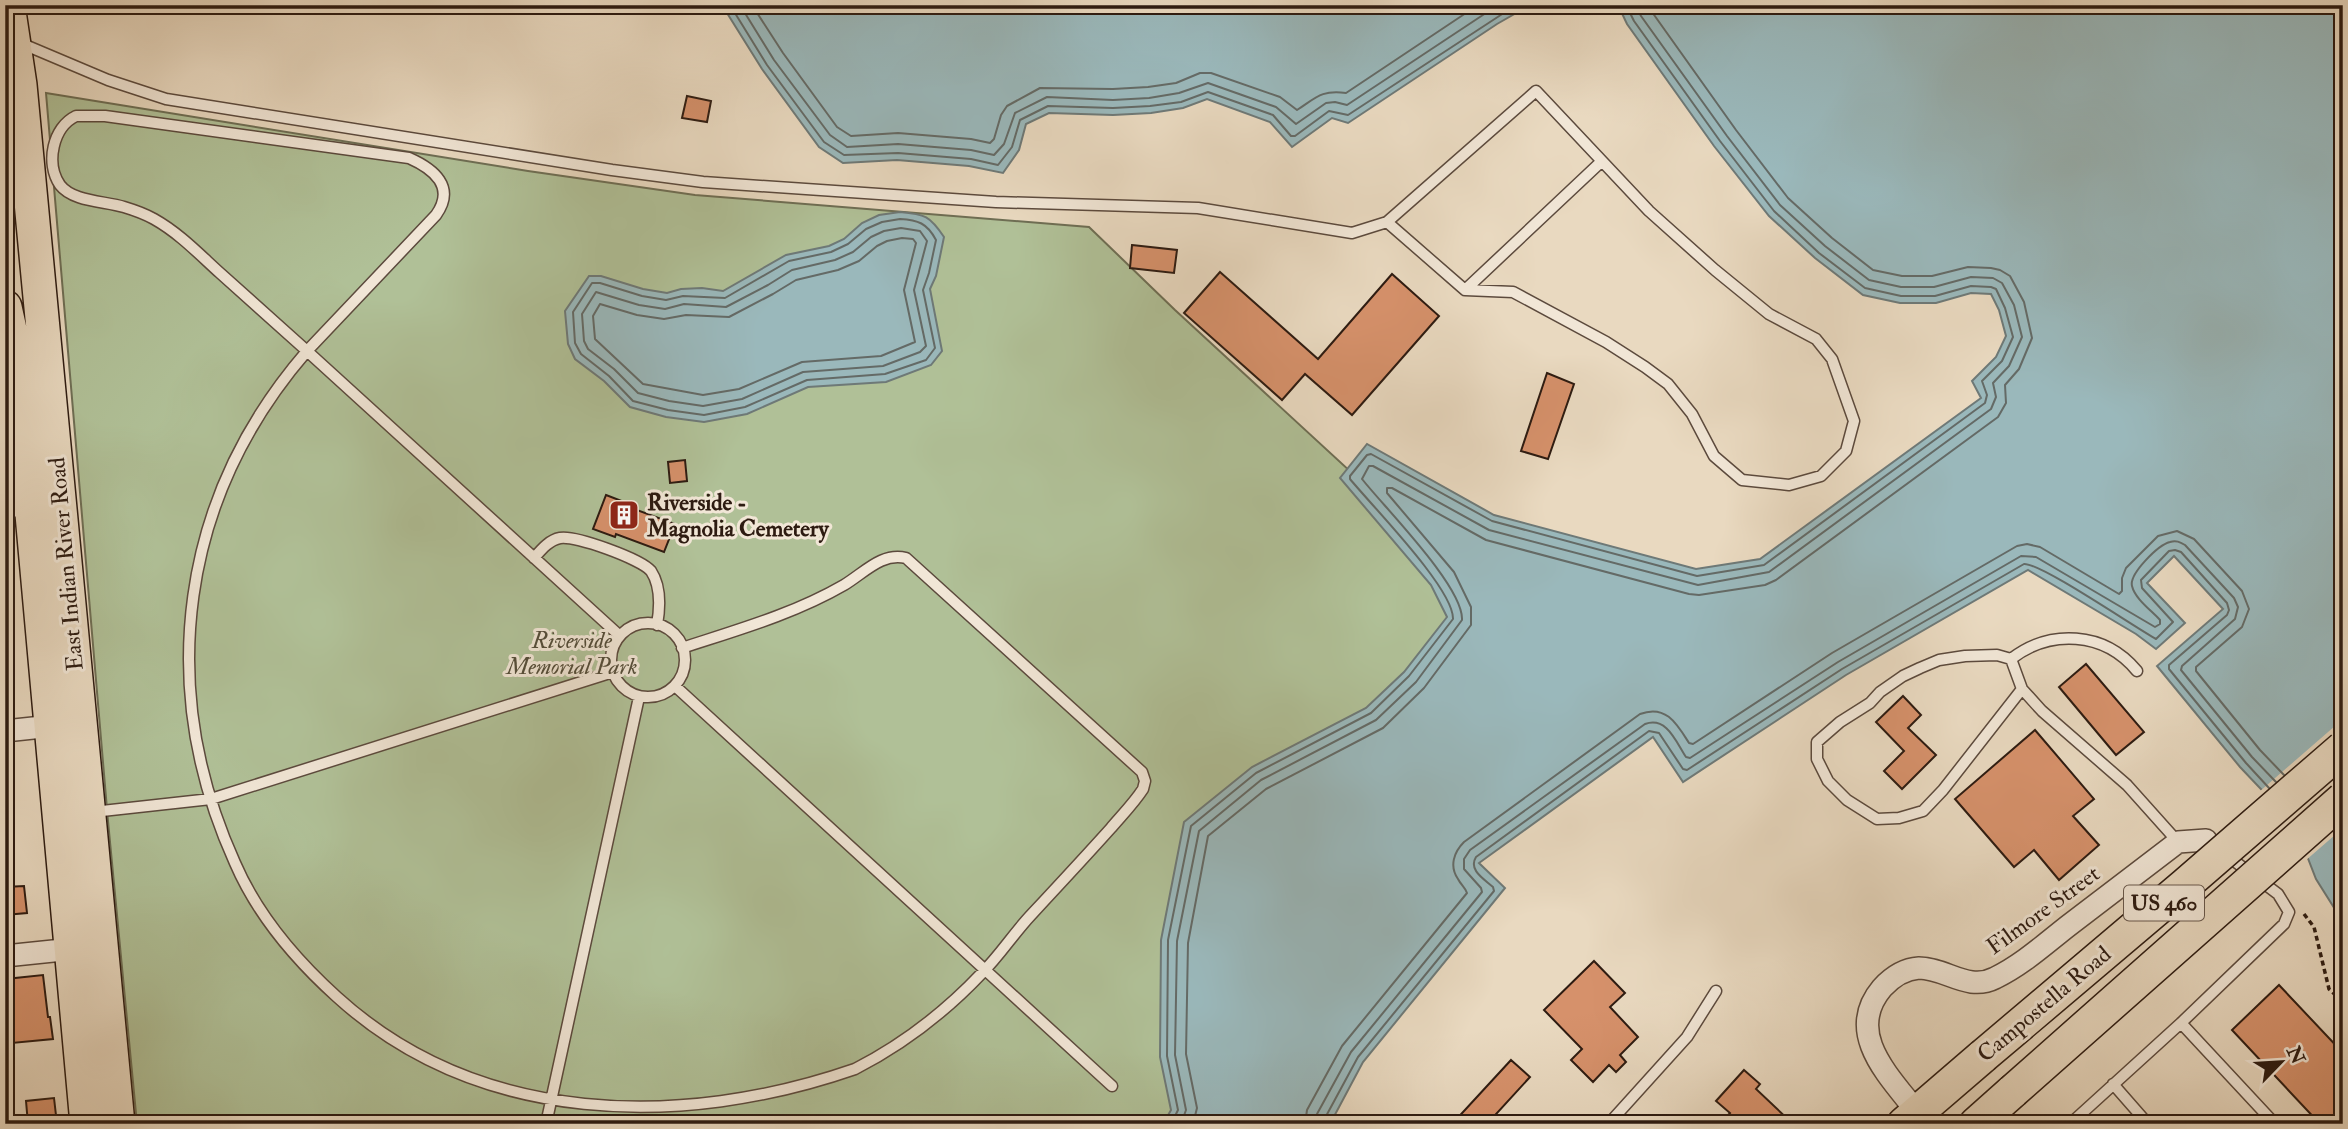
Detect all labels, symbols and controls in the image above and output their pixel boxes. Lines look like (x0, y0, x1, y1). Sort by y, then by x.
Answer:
street label: East Indian River Road (42, 456, 90, 672)
place label: Riverside - Magnolia Cemetery (646, 488, 829, 544)
building icon: Riverside - Magnolia Cemetery (607, 498, 641, 532)
park label: Riverside Memorial Park (504, 626, 638, 681)
street label: Filmore Street (1980, 859, 2106, 961)
road number: US 460 (2124, 886, 2204, 920)
street label: Campostella Road (1971, 940, 2117, 1069)
north arrow (2246, 1028, 2316, 1098)
text: N (2281, 1042, 2310, 1069)

